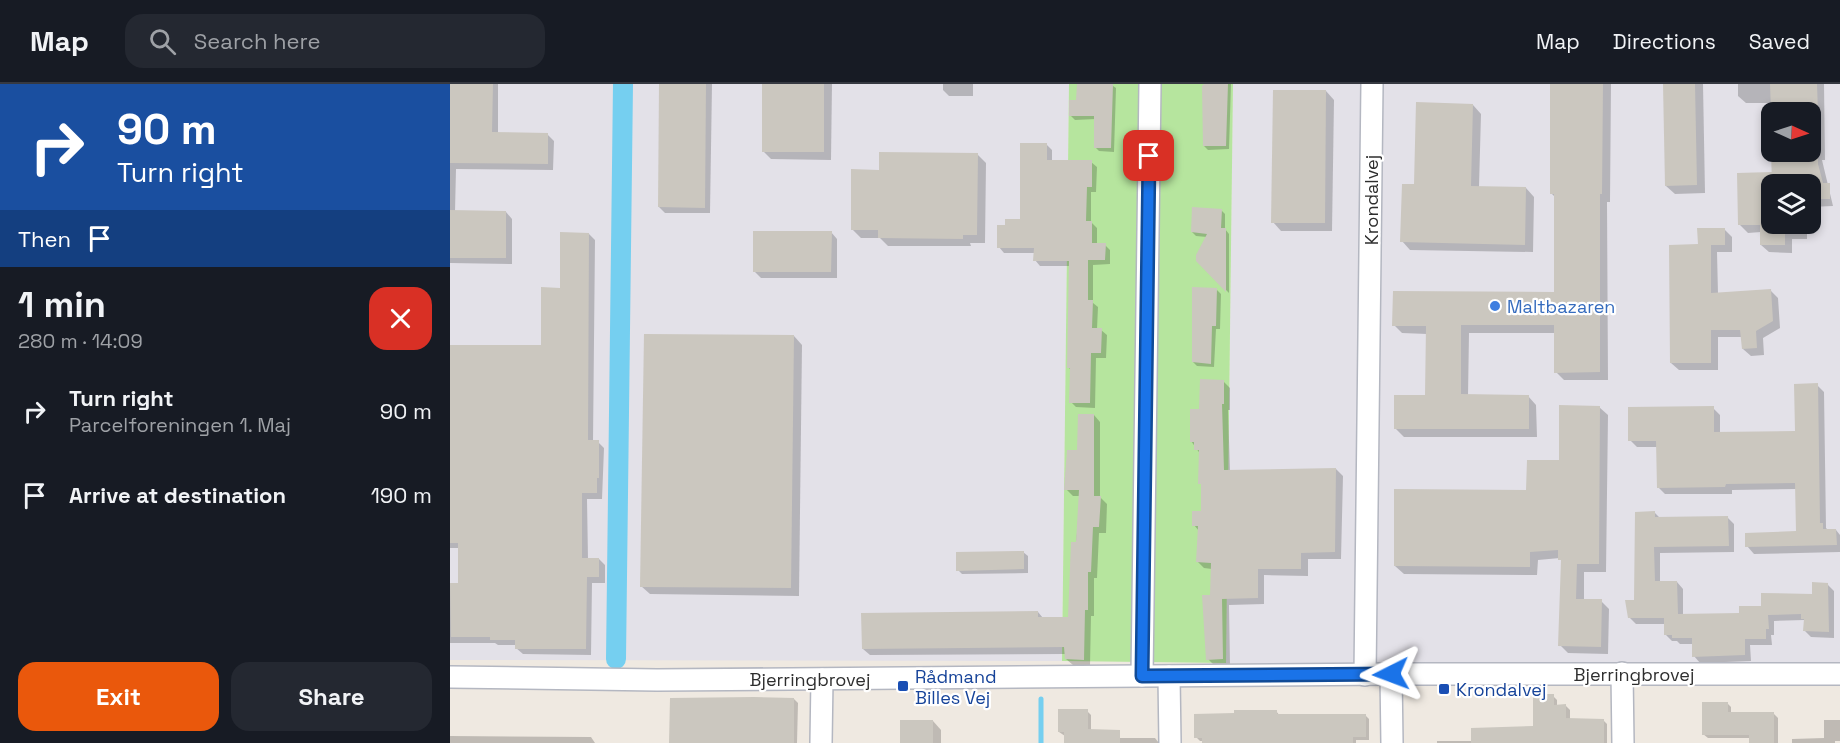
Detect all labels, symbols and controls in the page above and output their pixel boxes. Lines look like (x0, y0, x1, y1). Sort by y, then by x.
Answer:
search box (125, 14, 545, 68)
text: Map (30, 23, 89, 59)
icon: search (146, 25, 179, 58)
text: Search here (194, 27, 321, 55)
text: Map (1536, 28, 1580, 55)
text: Directions (1613, 28, 1716, 55)
text: Saved (1749, 28, 1810, 55)
north arrow (1761, 102, 1821, 162)
map controls (1761, 102, 1821, 234)
text: 90 m (117, 103, 217, 156)
icon: right (18, 108, 96, 186)
pin (1123, 130, 1174, 181)
icon: arrive (1132, 139, 1165, 172)
text: Turn right (117, 155, 244, 190)
street label: Krondalvej (1360, 155, 1383, 245)
button: layers (1761, 174, 1821, 234)
icon: arrive (83, 222, 116, 255)
text: Then (18, 225, 71, 253)
text: 1 min (18, 282, 106, 328)
button: close (369, 287, 432, 350)
place label: Maltbazaren (1507, 295, 1615, 318)
marker: Maltbazaren (1488, 299, 1502, 313)
text: 280 m · 14:09 (18, 328, 143, 354)
text: Turn right (69, 384, 174, 412)
icon: right (18, 395, 51, 428)
text: 90 m (380, 397, 432, 425)
text: Parcelforeningen 1. Maj (69, 412, 291, 438)
icon: arrive (18, 479, 51, 512)
text: Arrive at destination (69, 481, 286, 509)
text: 190 m (371, 481, 432, 509)
position arrow (1359, 642, 1423, 706)
button: Exit (18, 662, 219, 731)
button: Share (231, 662, 432, 731)
street label: Bjerringbrovej (1574, 663, 1694, 686)
place label: Rådmand Billes Vej (915, 665, 997, 709)
street label: Bjerringbrovej (750, 668, 870, 691)
place label: Krondalvej (1456, 678, 1546, 701)
marker: Rådmand Billes Vej (896, 679, 910, 693)
marker: Krondalvej (1437, 682, 1451, 696)

